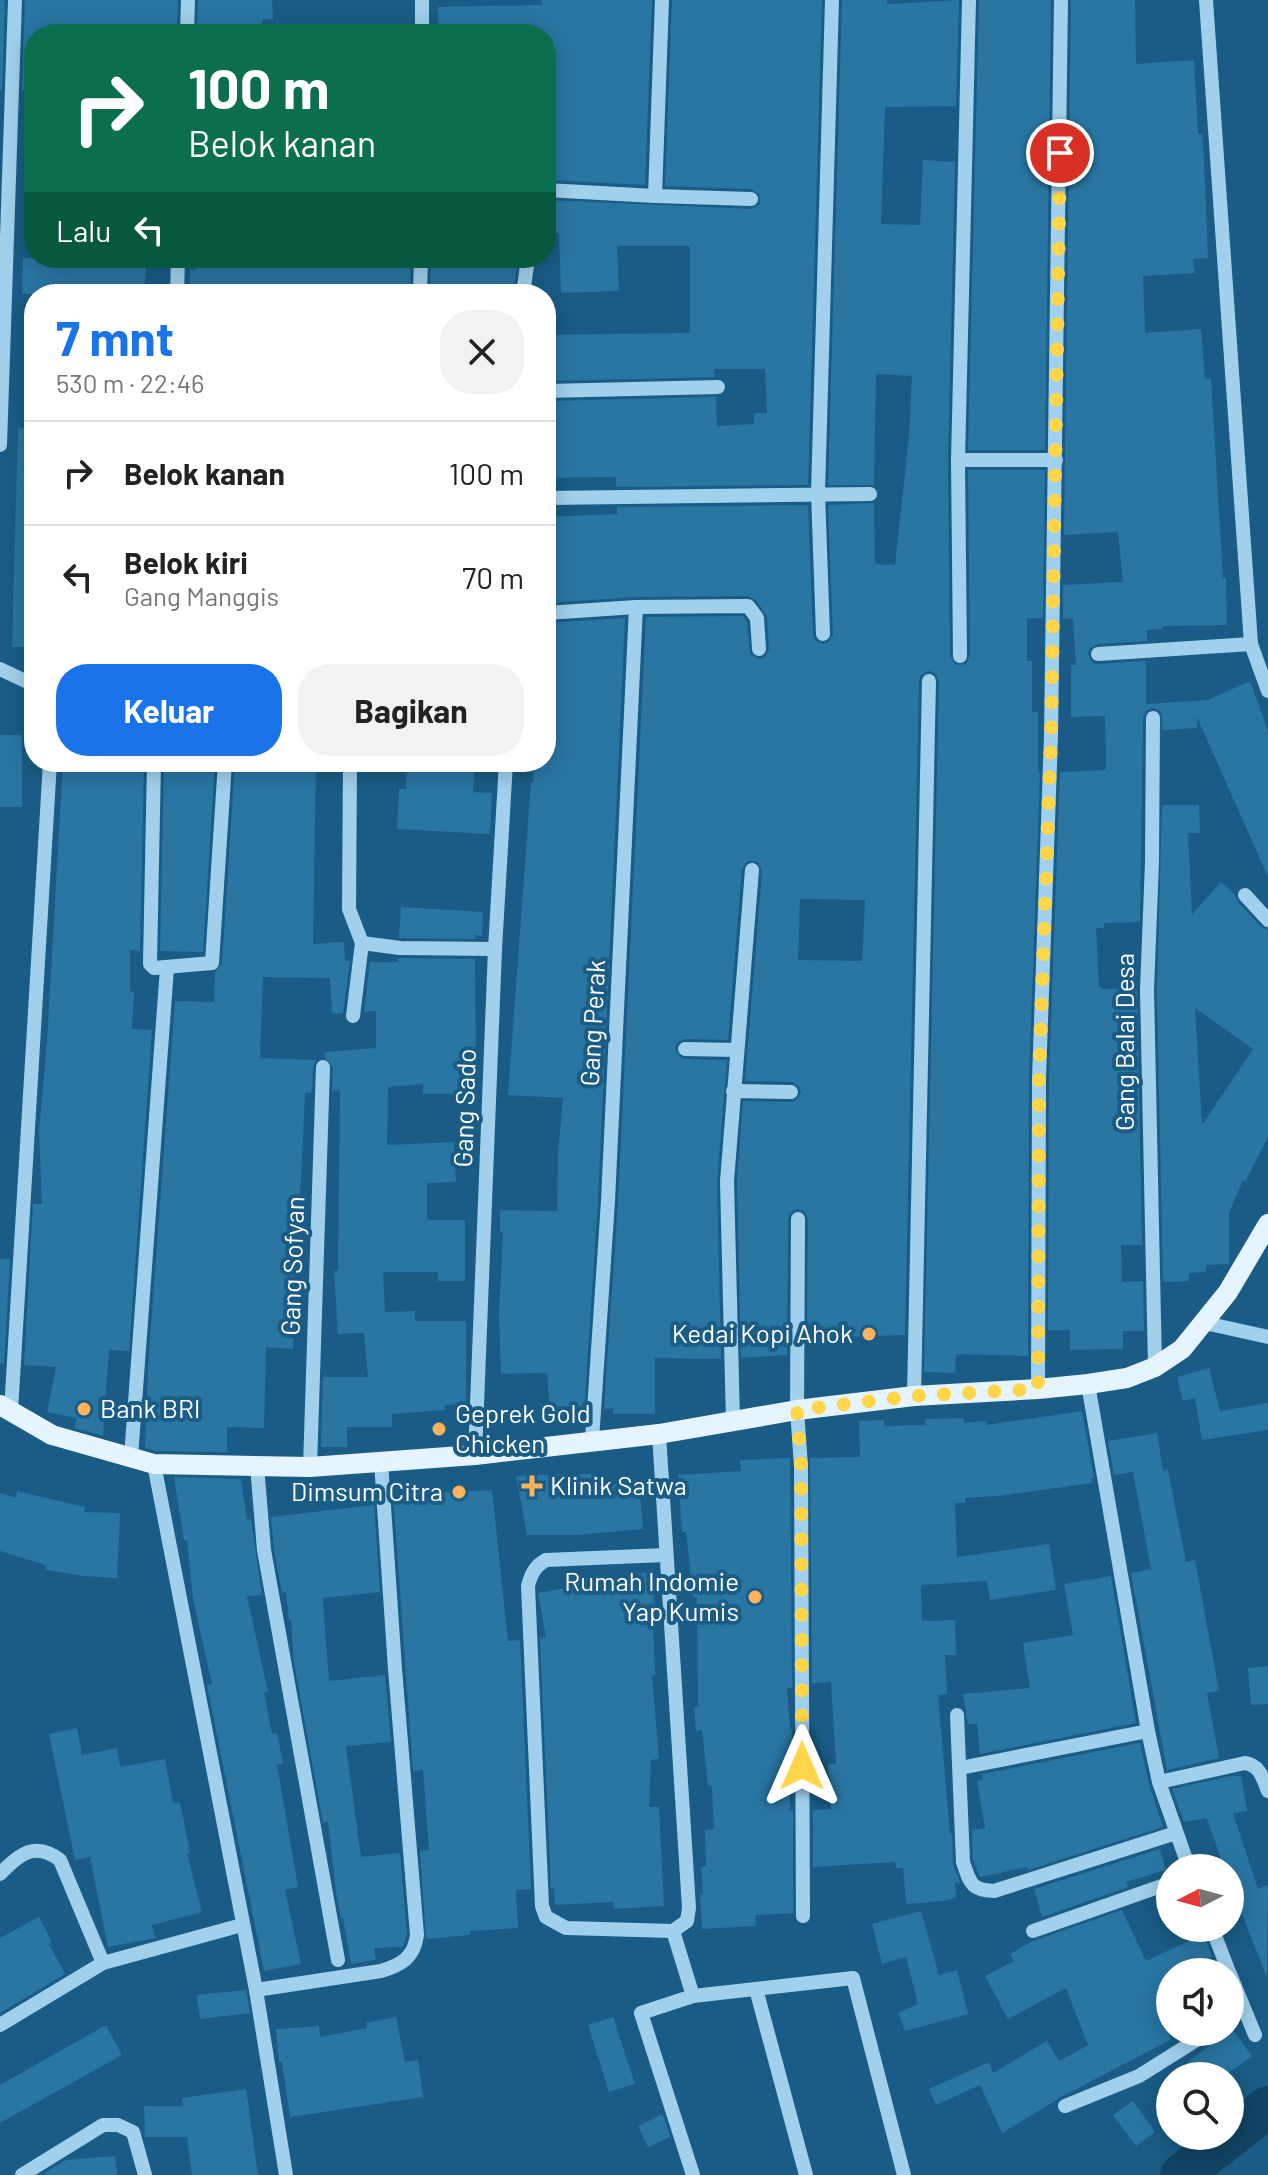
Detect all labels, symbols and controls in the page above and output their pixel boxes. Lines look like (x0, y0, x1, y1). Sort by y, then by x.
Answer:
text: 100 m (188, 53, 330, 120)
icon: right (56, 56, 160, 160)
pin (1026, 119, 1094, 187)
text: Belok kanan (188, 121, 376, 164)
icon: arrive (1038, 131, 1082, 175)
icon: left (127, 208, 171, 252)
text: Lalu (56, 212, 111, 248)
text: 7 mnt (56, 308, 174, 366)
button: close (440, 310, 524, 394)
text: 530 m · 22:46 (56, 367, 204, 398)
icon: right (56, 451, 100, 495)
text: Belok kanan (124, 455, 285, 491)
text: 100 m (449, 455, 524, 491)
text: Belok kiri (124, 544, 248, 580)
icon: left (56, 555, 100, 599)
text: 70 m (462, 559, 524, 595)
text: Gang Manggis (124, 580, 279, 611)
button: Keluar (56, 664, 282, 756)
button: Bagikan (298, 664, 524, 756)
street label: Gang Balai Desa (1108, 953, 1139, 1131)
street label: Gang Perak (573, 959, 610, 1087)
street label: Gang Sado (446, 1048, 481, 1168)
street label: Gang Sofyan (274, 1196, 309, 1336)
place label: Kedai Kopi Ahok (672, 1317, 853, 1348)
marker: Kedai Kopi Ahok (860, 1325, 878, 1343)
place label: Bank BRI (100, 1392, 201, 1423)
place label: Geprek Gold Chicken (455, 1397, 591, 1458)
marker: Bank BRI (75, 1400, 93, 1418)
marker: Geprek Gold Chicken (430, 1420, 448, 1438)
place label: Klinik Satwa (550, 1469, 687, 1500)
place label: Dimsum Citra (291, 1475, 443, 1506)
marker: Klinik Satwa (521, 1475, 543, 1497)
marker: Dimsum Citra (450, 1483, 468, 1501)
place label: Rumah Indomie Yap Kumis (564, 1565, 739, 1626)
marker: Rumah Indomie Yap Kumis (746, 1588, 764, 1606)
position arrow (760, 1724, 844, 1808)
north arrow (1156, 1854, 1244, 1942)
map controls (1156, 1854, 1244, 2150)
button: sound (1156, 1958, 1244, 2046)
button: search (1156, 2062, 1244, 2150)

